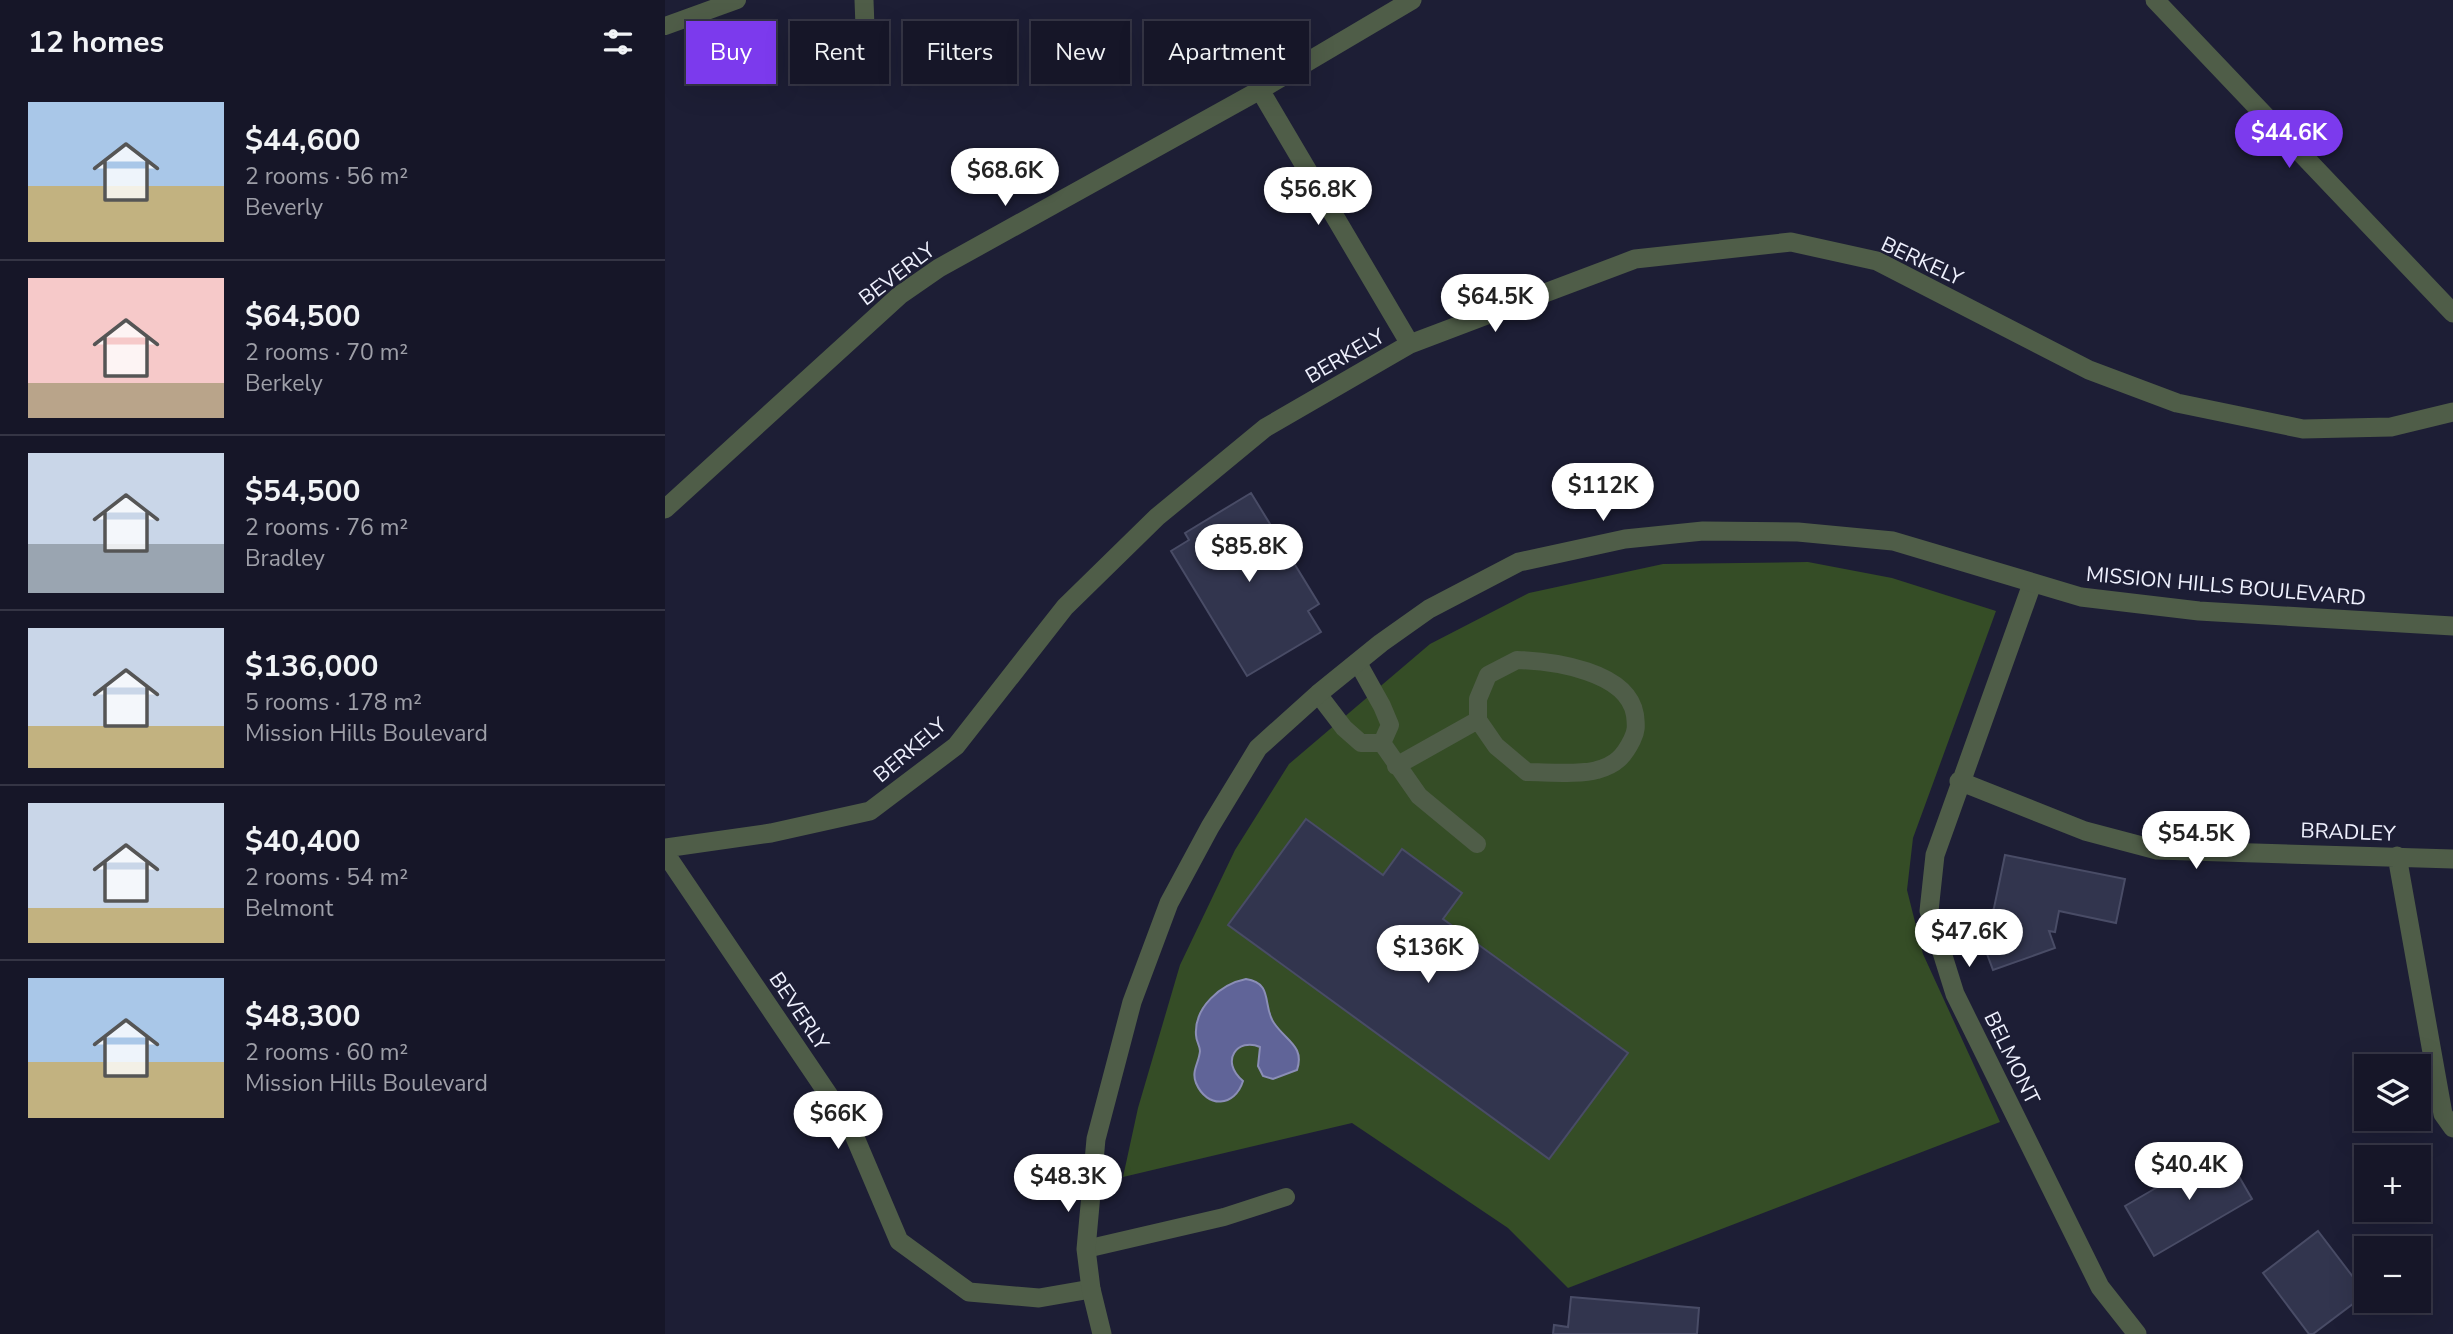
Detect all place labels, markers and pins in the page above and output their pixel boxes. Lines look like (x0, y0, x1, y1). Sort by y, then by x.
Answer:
pin: $44.6K (2232, 110, 2346, 170)
pin: $68.6K (948, 148, 1062, 208)
pin: $56.8K (1261, 168, 1375, 227)
pin: $64.5K (1438, 274, 1552, 334)
pin: $112K (1554, 463, 1652, 523)
pin: $85.8K (1192, 524, 1306, 584)
pin: $54.5K (2139, 812, 2253, 871)
pin: $47.6K (1912, 909, 2026, 969)
pin: $136K (1379, 926, 1477, 985)
pin: $66K (797, 1092, 879, 1151)
pin: $40.4K (2132, 1142, 2246, 1202)
pin: $48.3K (1011, 1154, 1125, 1214)

